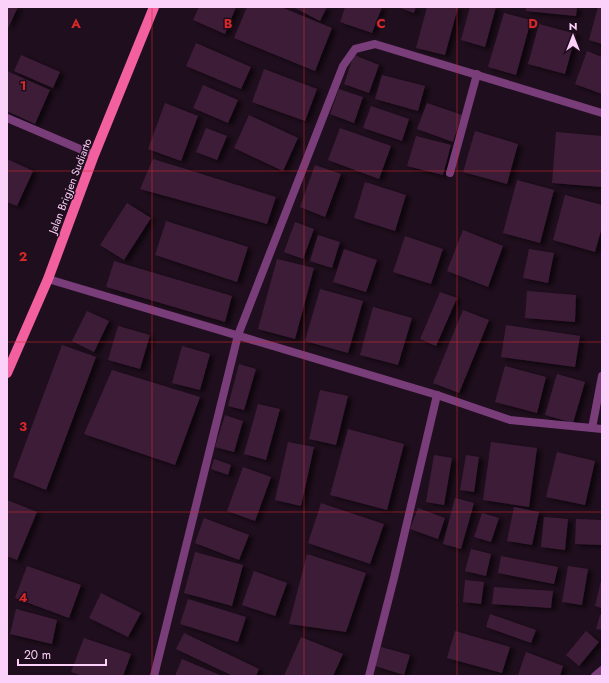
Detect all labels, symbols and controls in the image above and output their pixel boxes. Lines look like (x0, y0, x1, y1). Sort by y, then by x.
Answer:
text: A (70, 14, 81, 33)
text: B (224, 14, 233, 33)
text: C (376, 14, 386, 33)
text: D (528, 14, 538, 33)
north arrow (553, 16, 593, 56)
text: N (569, 18, 577, 34)
text: 1 (20, 76, 26, 95)
street label: Jalan Brigjen Sudiarto (44, 136, 96, 238)
text: 2 (19, 247, 27, 266)
text: 3 (19, 417, 27, 436)
text: 4 (18, 588, 28, 607)
scale bar (18, 641, 106, 667)
text: 20 m (24, 646, 51, 664)

